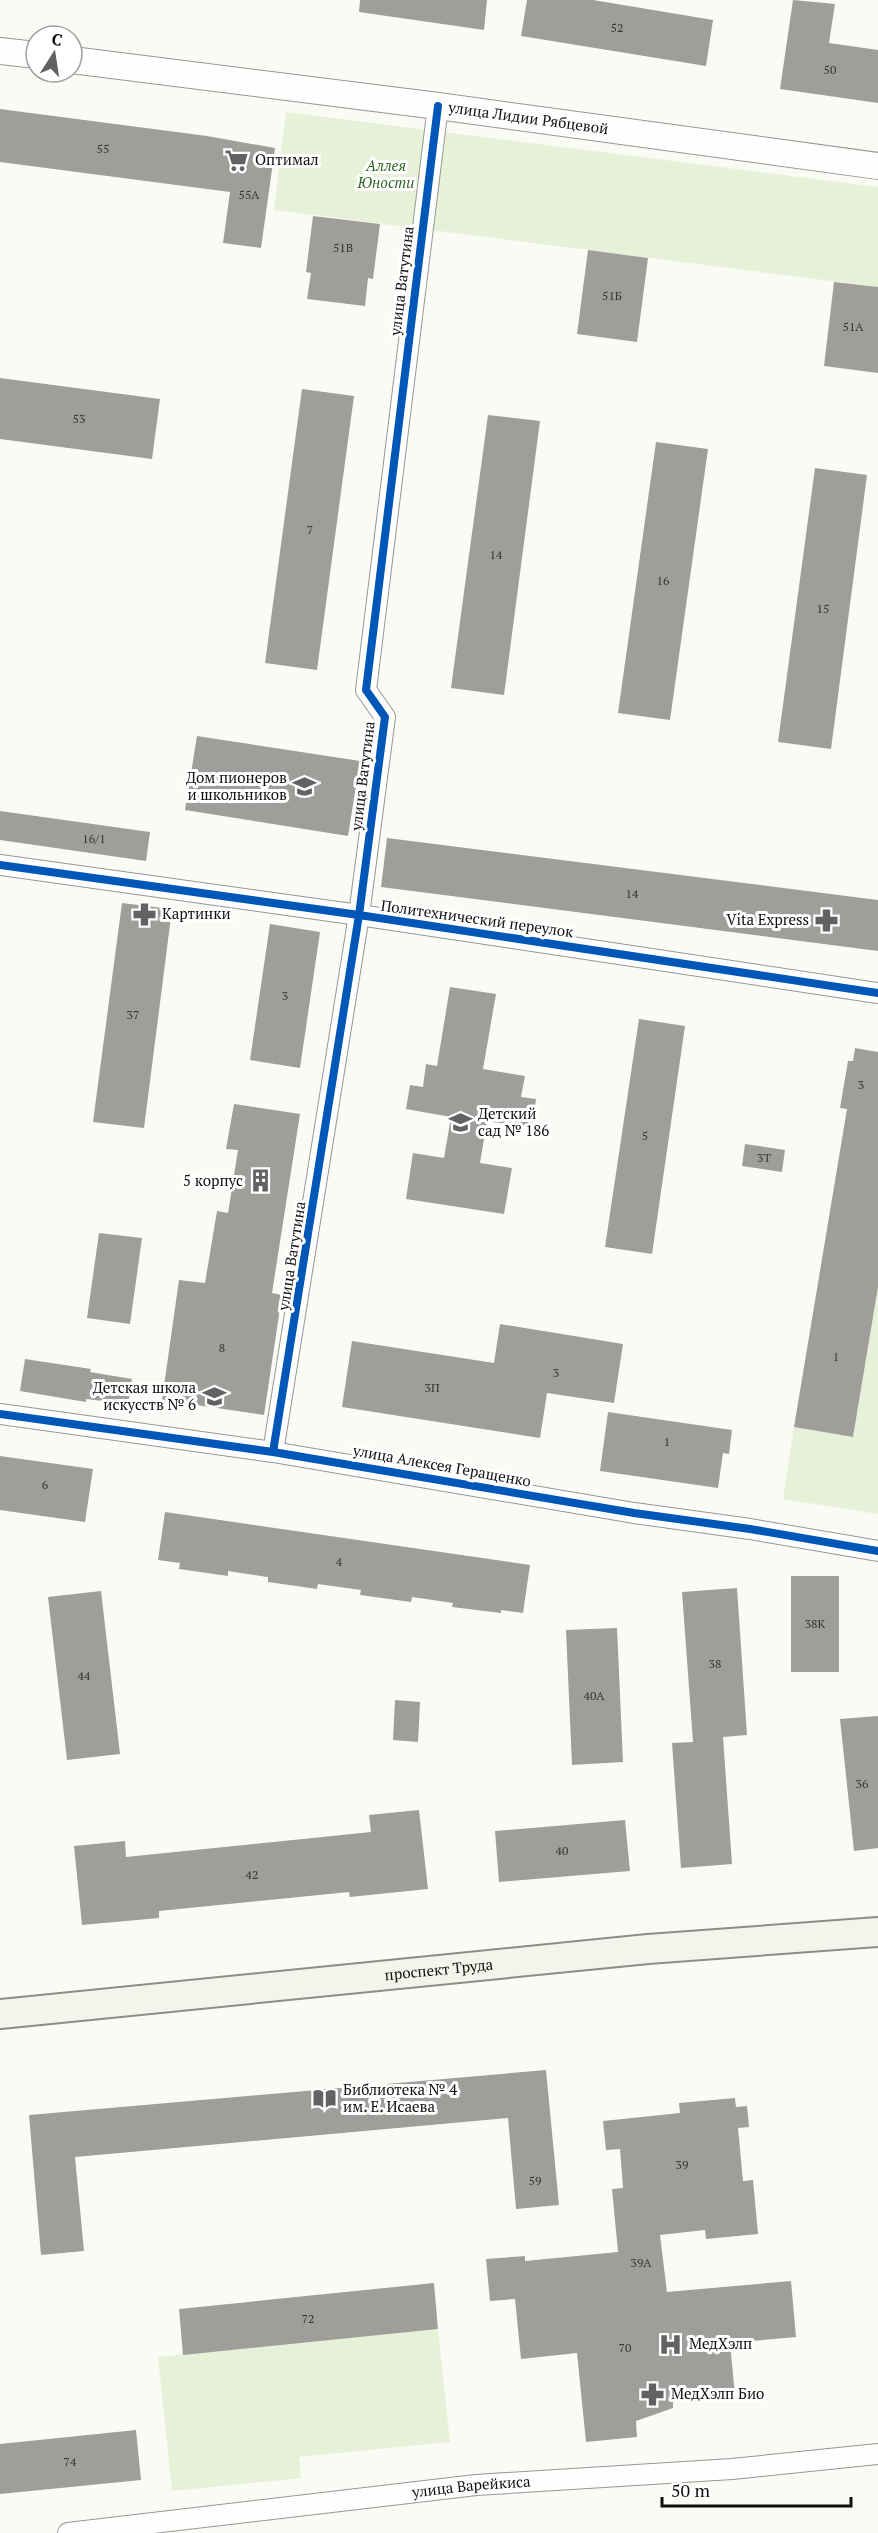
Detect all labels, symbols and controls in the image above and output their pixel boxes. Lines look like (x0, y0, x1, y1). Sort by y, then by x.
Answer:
house number: 52 (611, 20, 623, 35)
north arrow (24, 24, 84, 84)
text: С (50, 27, 65, 51)
house number: 50 (824, 62, 836, 77)
street label: улица Лидии Рябцевой (446, 96, 610, 138)
house number: 55 (97, 141, 109, 156)
supermarket icon: Оптимал (224, 147, 250, 173)
place label: Оптимал (255, 149, 319, 169)
park label: Аллея Юности (357, 155, 414, 192)
house number: 55А (239, 187, 260, 202)
street label: улица Ватутина (384, 225, 418, 338)
house number: 51В (333, 240, 353, 255)
house number: 51Б (602, 288, 622, 303)
house number: 51А (843, 319, 864, 334)
house number: 53 (73, 411, 85, 426)
house number: 7 (307, 522, 313, 537)
house number: 14 (490, 547, 503, 562)
house number: 16 (657, 573, 670, 588)
house number: 15 (817, 601, 829, 616)
street label: улица Ватутина (345, 720, 379, 833)
place label: Дом пионеров и школьников (186, 767, 287, 804)
school or university icon: Дом пионеров и школьников (292, 774, 318, 800)
house number: 16/1 (82, 831, 106, 846)
house number: 14 (626, 886, 639, 901)
street label: Политехнический переулок (380, 895, 576, 942)
pharmacy icon: Картинки (131, 901, 157, 927)
place label: Картинки (162, 903, 231, 923)
pharmacy icon: Vita Express (814, 907, 840, 933)
place label: Vita Express (726, 909, 809, 929)
house number: 3 (282, 988, 288, 1003)
house number: 37 (127, 1007, 139, 1022)
house number: 3 (858, 1077, 864, 1092)
place label: Детский сад № 186 (478, 1103, 549, 1140)
school or university icon: Детский сад № 186 (447, 1110, 473, 1136)
house number: 5 (642, 1128, 648, 1143)
house number: 3Т (757, 1150, 771, 1165)
building icon: 5 корпус (248, 1168, 274, 1194)
place label: 5 корпус (183, 1170, 243, 1190)
street label: улица Ватутина (272, 1199, 310, 1313)
house number: 8 (219, 1340, 225, 1355)
house number: 1 (833, 1349, 839, 1364)
house number: 3 (553, 1365, 559, 1380)
place label: Детская школа искусств № 6 (93, 1377, 196, 1414)
house number: 3П (424, 1380, 440, 1395)
school or university icon: Детская школа искусств № 6 (201, 1384, 227, 1410)
house number: 1 (664, 1434, 670, 1449)
street label: улица Алексея Геращенко (351, 1439, 533, 1491)
house number: 6 (42, 1477, 49, 1492)
house number: 4 (336, 1554, 343, 1569)
house number: 38К (805, 1616, 826, 1631)
house number: 38 (709, 1656, 721, 1671)
house number: 44 (78, 1668, 91, 1683)
house number: 40А (584, 1688, 605, 1703)
house number: 36 (856, 1776, 869, 1791)
house number: 40 (556, 1843, 568, 1858)
house number: 42 (246, 1867, 258, 1882)
street label: проспект Труда (383, 1954, 494, 1984)
place label: Библиотека № 4 им. Е. Исаева (343, 2079, 457, 2116)
library icon: Библиотека № 4 им. Е. Исаева (312, 2086, 338, 2112)
house number: 39 (676, 2157, 688, 2172)
house number: 59 (529, 2173, 541, 2188)
house number: 39А (631, 2255, 652, 2270)
house number: 72 (302, 2311, 314, 2326)
hospital icon: МедХэлп (658, 2331, 684, 2357)
place label: МедХэлп (689, 2333, 752, 2353)
house number: 70 (619, 2340, 631, 2355)
pharmacy icon: МедХэлп Био (640, 2381, 666, 2407)
place label: МедХэлп Био (671, 2383, 764, 2403)
house number: 74 (64, 2454, 77, 2469)
scale bar (662, 2470, 851, 2508)
street label: улица Варейкиса (410, 2471, 532, 2502)
text: 50 m (671, 2478, 711, 2502)

